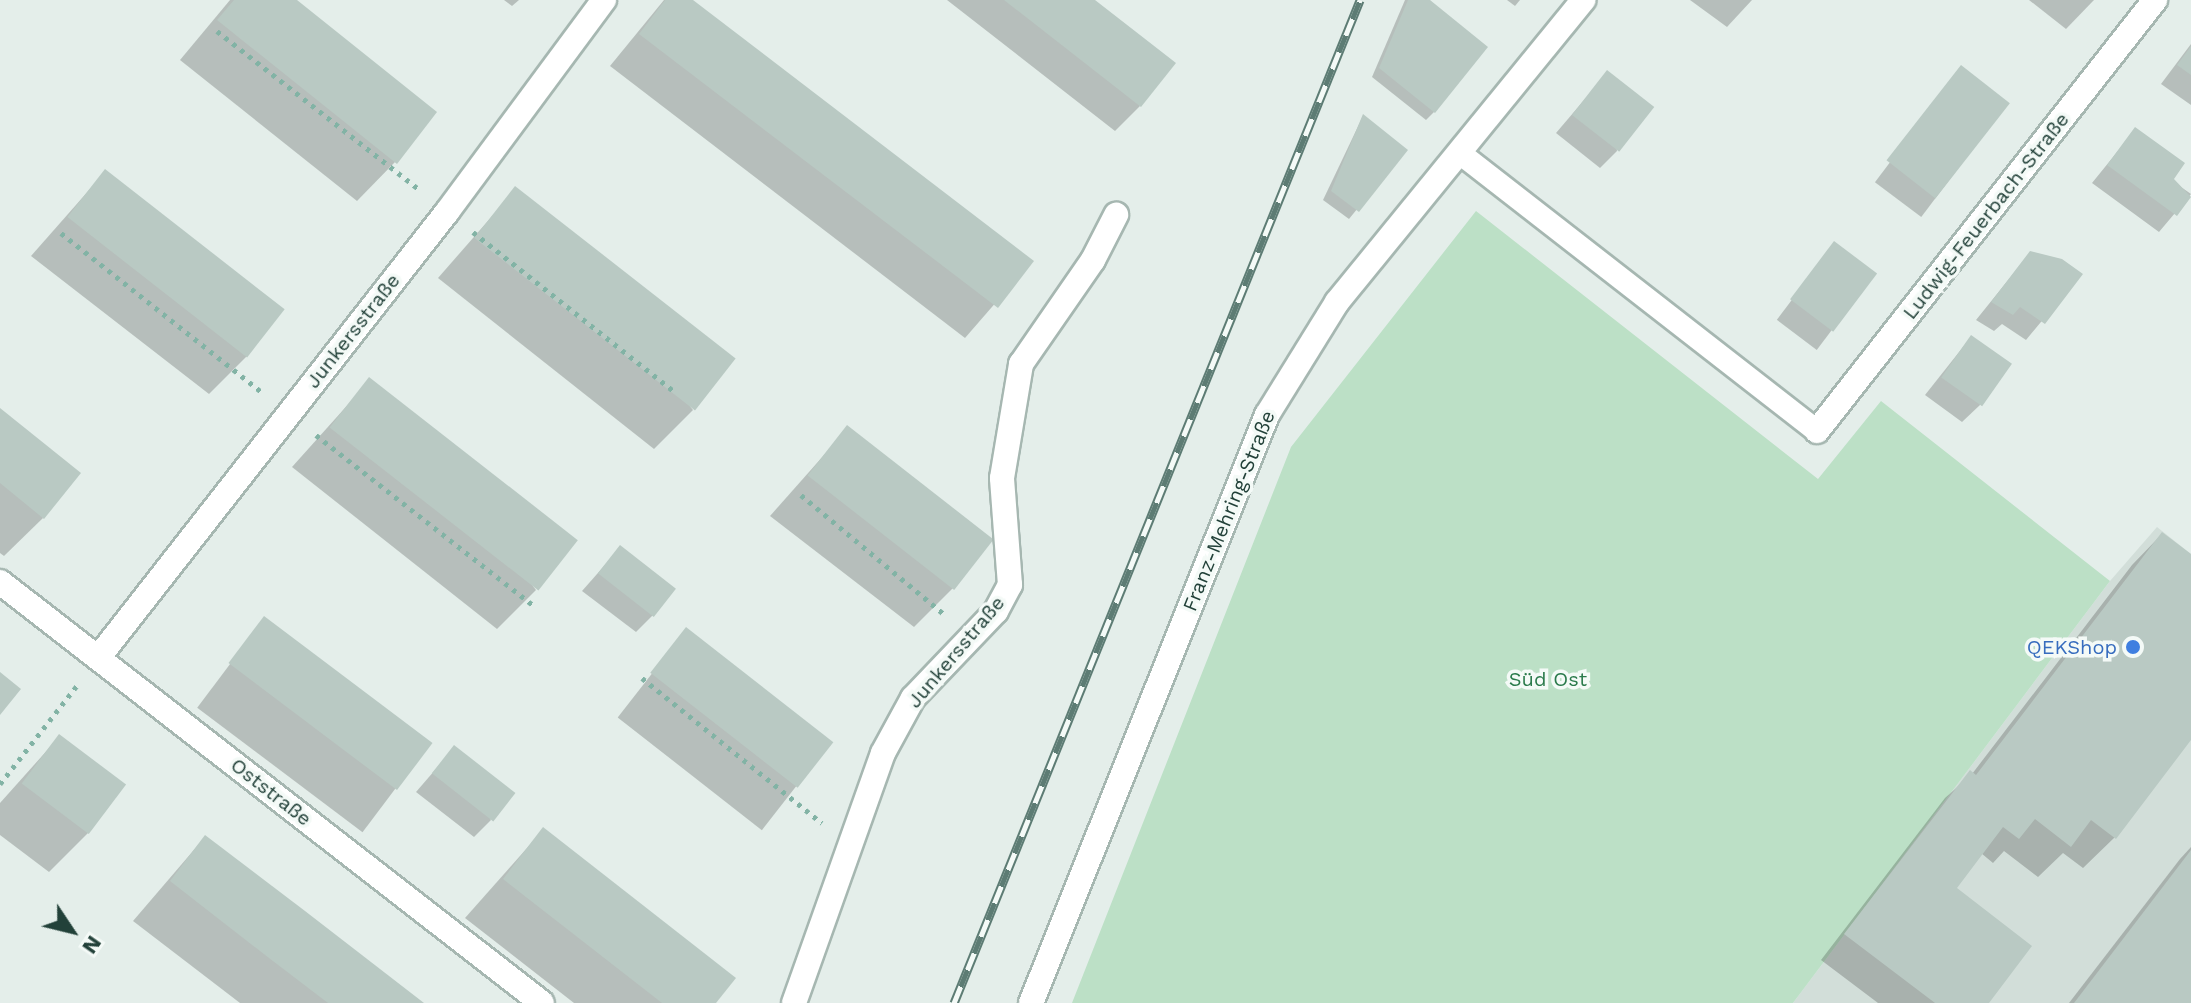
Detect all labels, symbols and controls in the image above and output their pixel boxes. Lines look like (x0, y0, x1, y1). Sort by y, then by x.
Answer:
street label: Ludwig-Feuerbach-Straße (1898, 108, 2074, 324)
street label: Junkersstraße (301, 269, 405, 393)
street label: Franz-Mehring-Straße (1178, 407, 1280, 615)
street label: Junkersstraße (902, 591, 1010, 713)
place label: QEKShop (2027, 635, 2117, 659)
marker: QEKShop (2124, 638, 2142, 656)
park label: Süd Ost (1509, 667, 1587, 691)
street label: Oststraße (226, 753, 316, 831)
north arrow (32, 891, 112, 971)
text: N (77, 931, 107, 959)

